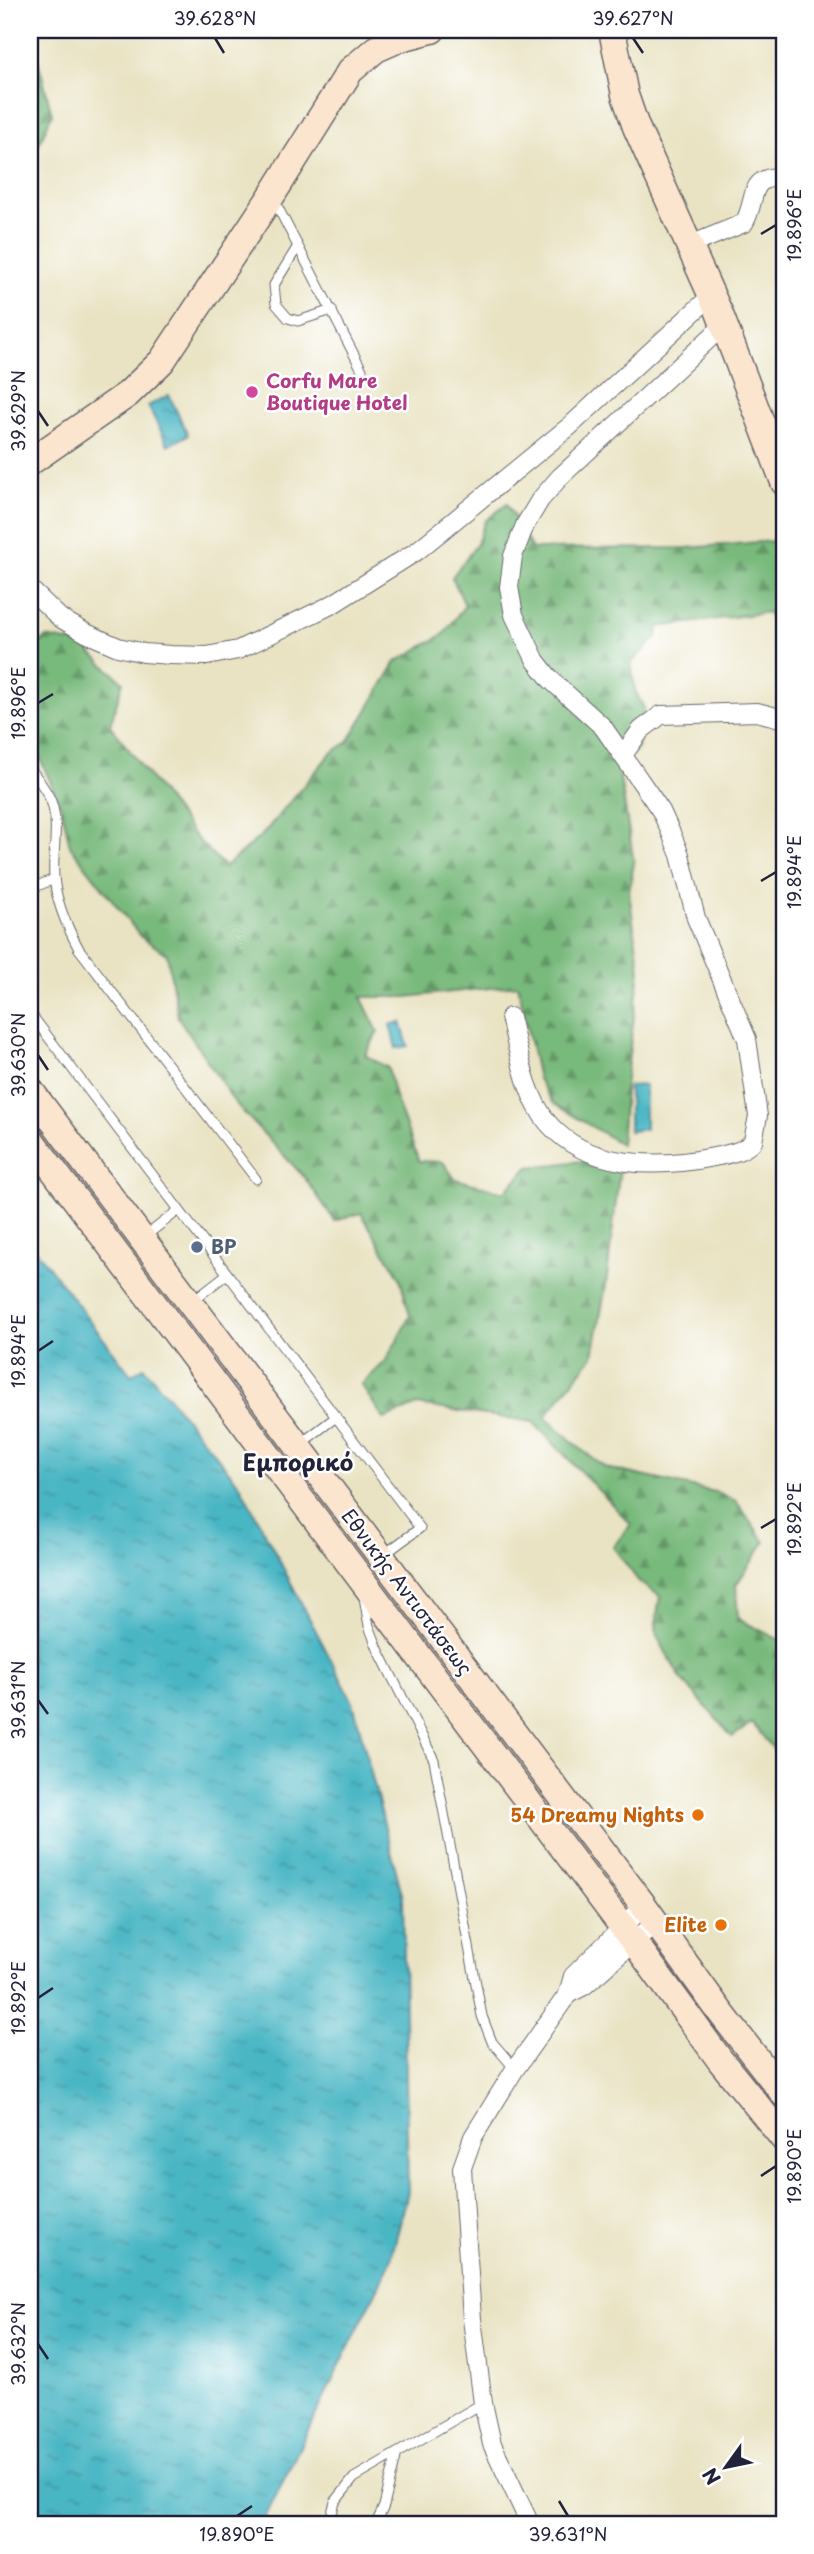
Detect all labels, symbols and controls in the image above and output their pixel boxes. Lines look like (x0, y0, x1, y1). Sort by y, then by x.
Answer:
text: 39.628°N (173, 4, 257, 31)
text: 39.627°N (592, 4, 674, 31)
text: 19.896°E (780, 188, 807, 262)
place label: Corfu Mare Boutique Hotel (266, 366, 407, 416)
text: 39.629°N (4, 370, 31, 452)
marker: Corfu Mare Boutique Hotel (244, 384, 260, 400)
text: 19.896°E (4, 666, 31, 740)
text: 19.894°E (780, 835, 807, 909)
text: 39.630°N (4, 1012, 31, 1098)
place label: BP (211, 1232, 236, 1260)
marker: BP (189, 1239, 205, 1255)
text: 19.894°E (4, 1314, 31, 1388)
district label: Εμπορικό (243, 1444, 353, 1479)
text: 19.892°E (780, 1482, 807, 1556)
street label: Εθνικής Αντιστάσεως (336, 1502, 480, 1681)
text: 39.631°N (4, 1660, 31, 1740)
place label: 54 Dreamy Nights (511, 1800, 684, 1828)
marker: 54 Dreamy Nights (690, 1807, 706, 1823)
place label: Elite (664, 1910, 707, 1938)
marker: Elite (713, 1917, 729, 1933)
text: 19.892°E (4, 1961, 31, 2035)
text: 19.890°E (780, 2128, 807, 2204)
text: 39.632°N (4, 2302, 31, 2386)
north arrow (692, 2432, 762, 2502)
text: N (695, 2463, 727, 2491)
text: 19.890°E (199, 2520, 275, 2547)
text: 39.631°N (528, 2520, 608, 2547)

